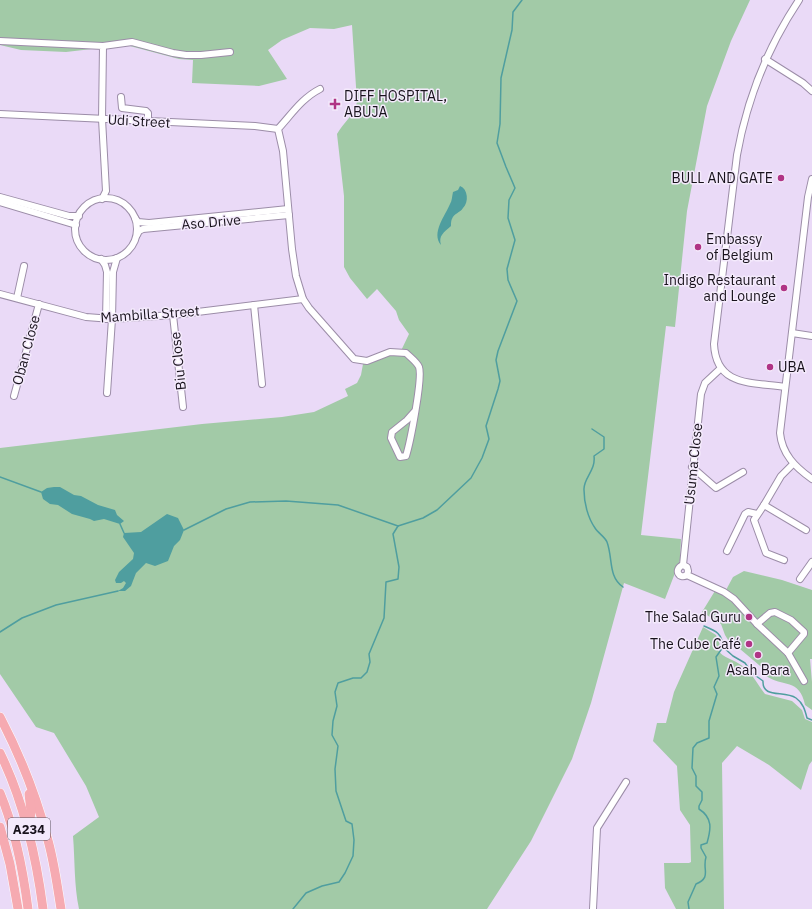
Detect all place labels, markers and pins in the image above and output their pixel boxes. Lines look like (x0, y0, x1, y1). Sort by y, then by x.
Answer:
place label: DIFF HOSPITAL, ABUJA (344, 87, 447, 121)
marker: DIFF HOSPITAL, ABUJA (329, 98, 341, 110)
place label: BULL AND GATE (672, 169, 773, 187)
marker: BULL AND GATE (776, 173, 786, 183)
place label: Embassy of Belgium (706, 230, 773, 264)
marker: Embassy of Belgium (693, 242, 703, 252)
place label: Indigo Restaurant and Lounge (663, 271, 776, 305)
marker: Indigo Restaurant and Lounge (779, 283, 789, 293)
place label: UBA (778, 358, 805, 376)
marker: UBA (765, 362, 775, 372)
place label: The Salad Guru (645, 608, 741, 626)
marker: The Salad Guru (744, 612, 754, 622)
place label: The Cube Café (650, 635, 741, 653)
marker: The Cube Café (744, 639, 754, 649)
marker: Asah Bara (753, 650, 763, 660)
place label: Asah Bara (726, 661, 790, 679)

